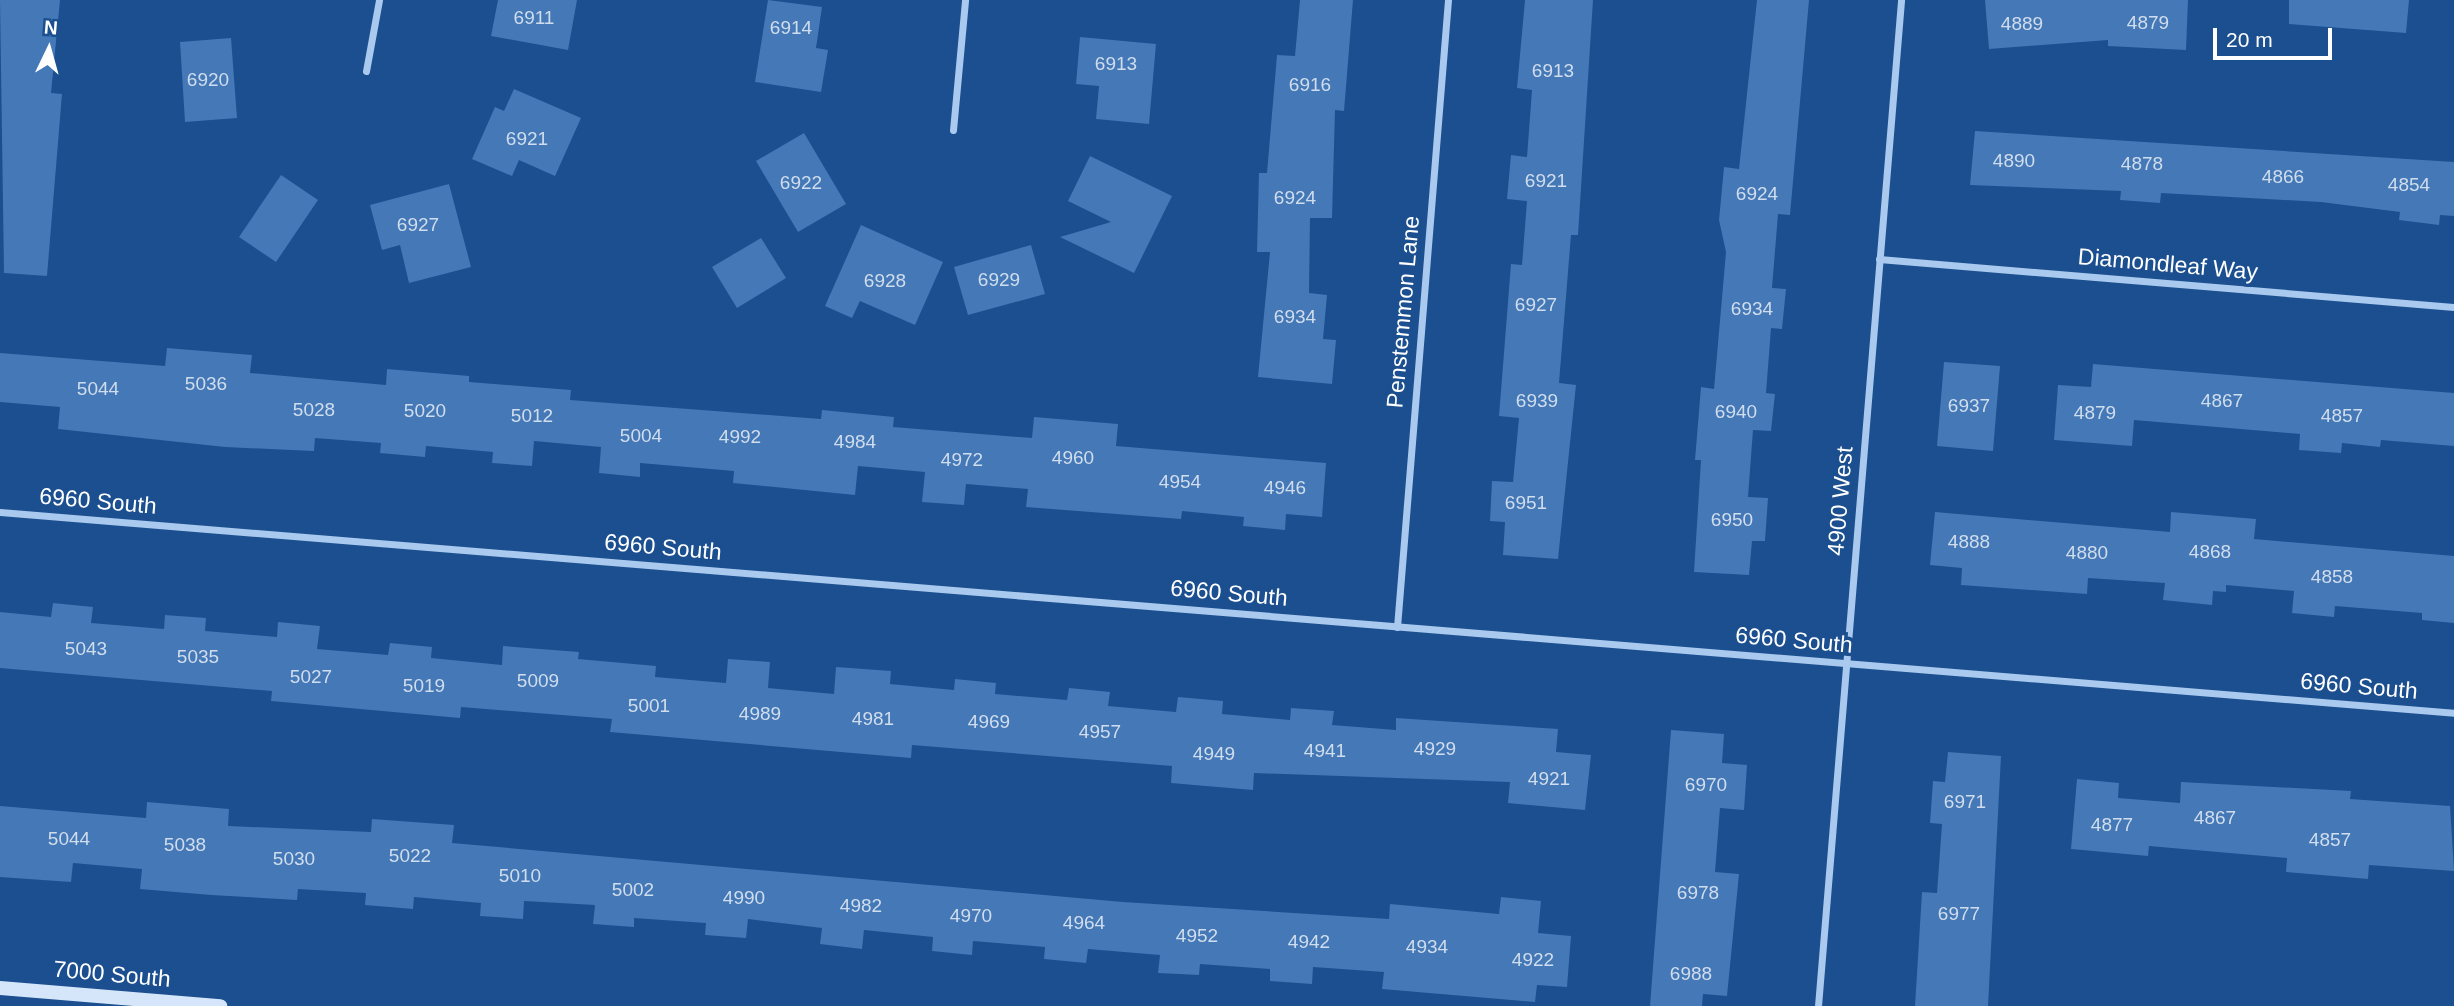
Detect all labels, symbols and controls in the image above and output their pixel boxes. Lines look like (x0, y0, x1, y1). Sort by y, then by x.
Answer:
house number: 6911 (514, 7, 554, 29)
house number: 4879 (2127, 12, 2169, 34)
house number: 4889 (2001, 13, 2043, 35)
north arrow (14, 14, 84, 84)
scale bar (2216, 14, 2335, 58)
text: N (43, 17, 59, 39)
house number: 6914 (770, 17, 812, 39)
text: 20 m (2226, 28, 2273, 51)
house number: 6913 (1095, 53, 1137, 75)
house number: 6913 (1532, 60, 1574, 82)
house number: 6920 (187, 69, 229, 91)
house number: 6916 (1289, 74, 1331, 96)
house number: 6921 (506, 128, 548, 150)
house number: 4890 (1993, 150, 2035, 172)
house number: 4878 (2121, 153, 2163, 175)
house number: 4866 (2262, 166, 2304, 188)
house number: 6921 (1525, 170, 1567, 192)
house number: 6922 (780, 172, 822, 194)
house number: 4854 (2388, 174, 2430, 196)
house number: 6924 (1736, 183, 1778, 205)
house number: 6924 (1274, 187, 1316, 209)
house number: 6927 (397, 214, 439, 236)
street label: Penstemmon Lane (1381, 215, 1425, 409)
street label: Diamondleaf Way (2077, 242, 2259, 286)
house number: 6929 (978, 269, 1020, 291)
house number: 6928 (864, 270, 906, 292)
house number: 6927 (1515, 294, 1557, 316)
house number: 6934 (1731, 298, 1773, 320)
house number: 6934 (1274, 306, 1316, 328)
house number: 5036 (185, 373, 227, 395)
house number: 5044 (77, 378, 119, 400)
house number: 6939 (1516, 390, 1558, 412)
house number: 4867 (2201, 390, 2243, 412)
house number: 6937 (1948, 395, 1990, 417)
house number: 5028 (293, 399, 335, 421)
house number: 5020 (404, 400, 446, 422)
house number: 6940 (1715, 401, 1757, 423)
house number: 4879 (2074, 402, 2116, 424)
house number: 5012 (511, 405, 553, 427)
house number: 4857 (2321, 405, 2363, 427)
house number: 5004 (620, 425, 662, 447)
house number: 4992 (719, 426, 761, 448)
house number: 4984 (834, 431, 876, 453)
street label: 4900 West (1821, 445, 1859, 557)
house number: 4960 (1052, 447, 1094, 469)
house number: 4972 (941, 449, 983, 471)
house number: 4954 (1159, 471, 1201, 493)
house number: 4946 (1264, 477, 1306, 499)
street label: 6960 South (38, 482, 158, 520)
house number: 6951 (1505, 492, 1547, 514)
house number: 6950 (1711, 509, 1753, 531)
street label: 6960 South (603, 528, 723, 566)
house number: 4888 (1948, 531, 1990, 553)
house number: 4868 (2189, 541, 2231, 563)
house number: 4880 (2066, 542, 2108, 564)
house number: 4858 (2311, 566, 2353, 588)
street label: 6960 South (1169, 574, 1289, 612)
street label: 6960 South (1734, 621, 1854, 659)
house number: 5043 (65, 638, 107, 660)
house number: 5035 (177, 646, 219, 668)
house number: 5027 (290, 666, 332, 688)
street label: 6960 South (2299, 667, 2419, 705)
house number: 5009 (517, 670, 559, 692)
house number: 5019 (403, 675, 445, 697)
house number: 5001 (628, 695, 670, 717)
house number: 4989 (739, 703, 781, 725)
house number: 4981 (852, 708, 894, 730)
house number: 4969 (968, 711, 1010, 733)
house number: 4957 (1079, 721, 1121, 743)
house number: 4929 (1414, 738, 1456, 760)
house number: 4941 (1304, 740, 1346, 762)
house number: 4949 (1193, 743, 1235, 765)
house number: 4921 (1528, 768, 1570, 790)
house number: 6970 (1685, 774, 1727, 796)
house number: 6971 (1944, 791, 1986, 813)
house number: 4867 (2194, 807, 2236, 829)
house number: 4877 (2091, 814, 2133, 836)
house number: 5044 (48, 828, 90, 850)
house number: 4857 (2309, 829, 2351, 851)
house number: 5038 (164, 834, 206, 856)
house number: 5022 (389, 845, 431, 867)
house number: 5030 (273, 848, 315, 870)
house number: 5010 (499, 865, 541, 887)
house number: 5002 (612, 879, 654, 901)
house number: 6978 (1677, 882, 1719, 904)
house number: 4990 (723, 887, 765, 909)
house number: 4982 (840, 895, 882, 917)
house number: 6977 (1938, 903, 1980, 925)
house number: 4970 (950, 905, 992, 927)
house number: 4964 (1063, 912, 1105, 934)
house number: 4952 (1176, 925, 1218, 947)
house number: 4942 (1288, 931, 1330, 953)
house number: 4934 (1406, 936, 1448, 958)
house number: 4922 (1512, 949, 1554, 971)
street label: 7000 South (52, 955, 172, 993)
house number: 6988 (1670, 963, 1712, 985)

